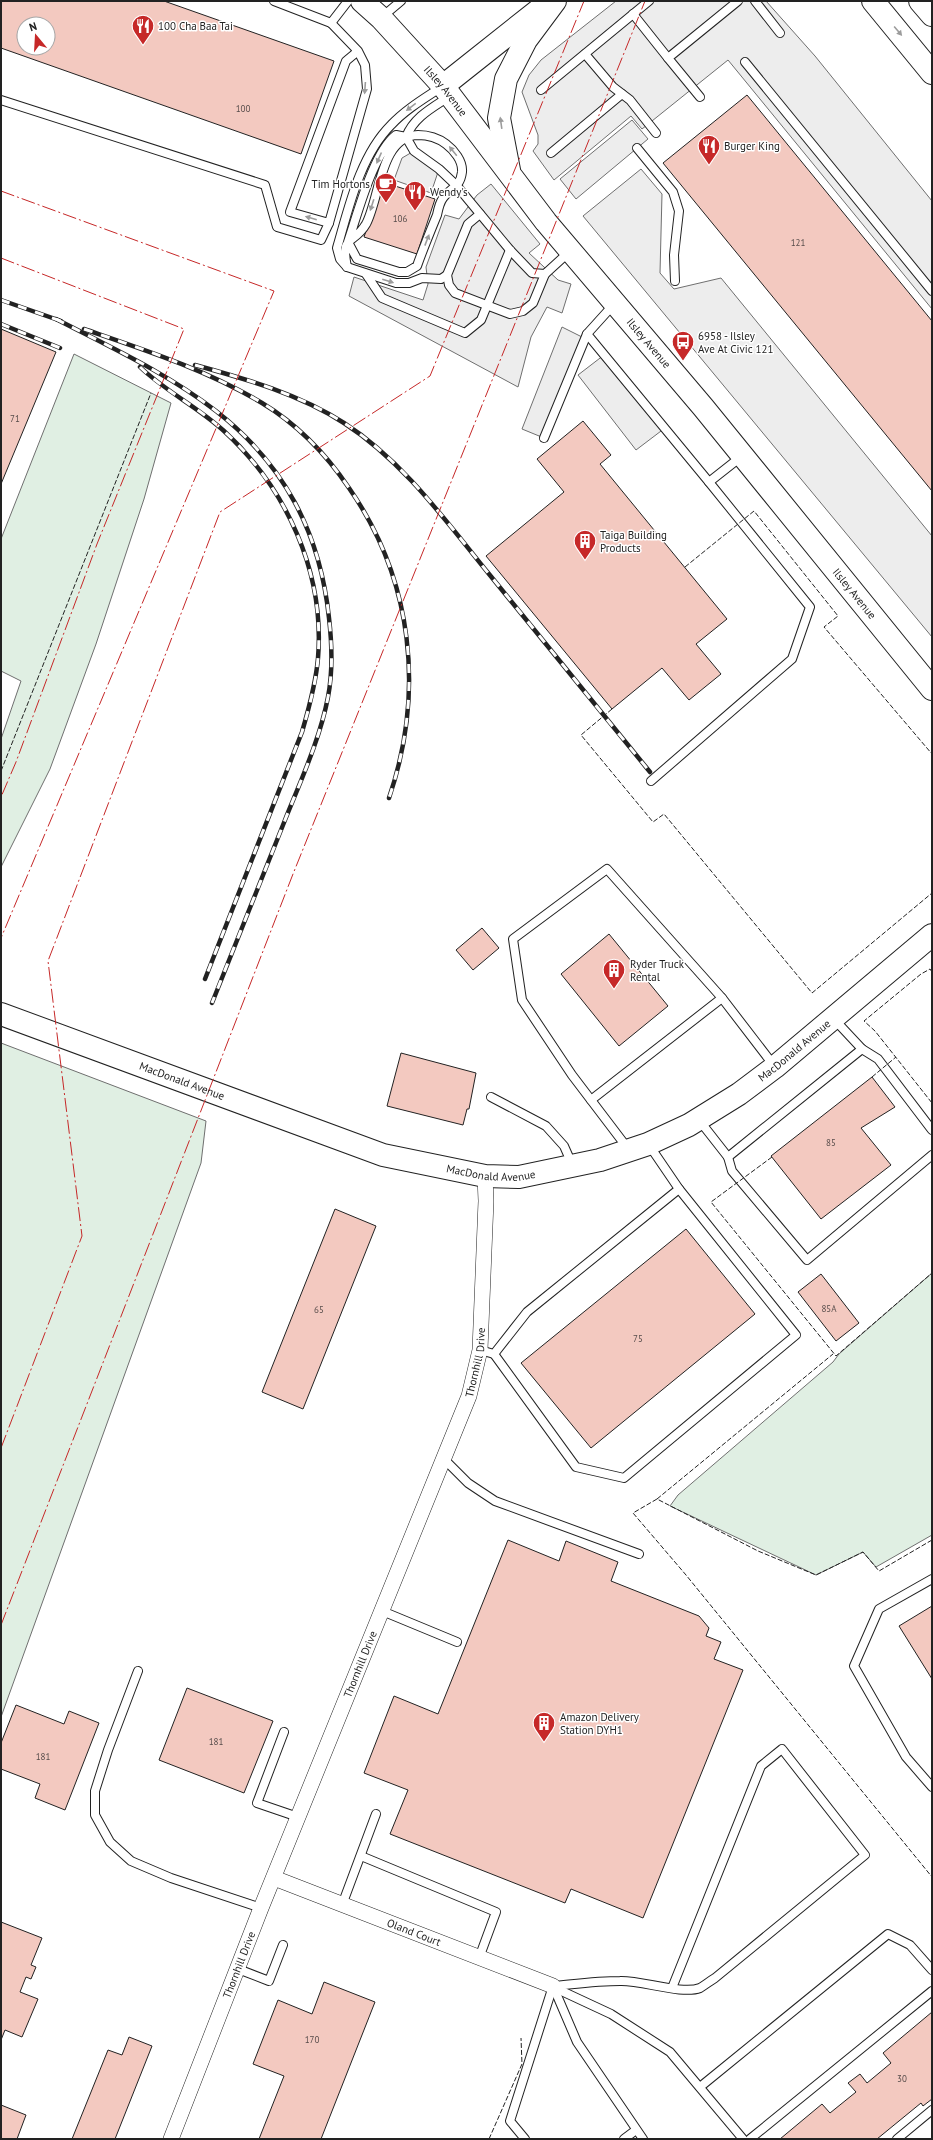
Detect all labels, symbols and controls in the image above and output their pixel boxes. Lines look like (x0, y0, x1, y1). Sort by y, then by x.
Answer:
restaurant icon: 100 Cha Baa Tai (130, 13, 156, 46)
north arrow (16, 16, 56, 56)
text: N (27, 19, 39, 34)
place label: 100 Cha Baa Tai (158, 19, 233, 33)
one-way arrow (894, 26, 903, 36)
street label: Ilsley Avenue (421, 63, 471, 119)
one-way arrow (362, 82, 369, 95)
house number: 100 (236, 103, 250, 114)
one-way arrow (406, 103, 417, 112)
one-way arrow (498, 117, 504, 129)
restaurant icon: Burger King (696, 133, 722, 166)
place label: Burger King (724, 139, 780, 153)
one-way arrow (448, 145, 457, 156)
one-way arrow (376, 152, 382, 164)
cafe icon: Tim Hortons (373, 171, 399, 204)
place label: Tim Hortons (312, 177, 370, 191)
restaurant icon: Wendy's (402, 179, 428, 212)
place label: Wendy's (430, 185, 468, 199)
one-way arrow (369, 199, 375, 211)
house number: 106 (393, 213, 407, 224)
one-way arrow (305, 215, 317, 221)
one-way arrow (424, 234, 430, 246)
house number: 121 (791, 237, 805, 248)
one-way arrow (382, 278, 394, 284)
street label: Ilsley Avenue (624, 315, 674, 371)
bus stop icon: 6958 - Ilsley Ave At Civic 121 (670, 329, 696, 362)
place label: 6958 - Ilsley Ave At Civic 121 (698, 329, 773, 356)
house number: 71 (10, 413, 20, 424)
building icon: Taiga Building Products (572, 528, 598, 561)
place label: Taiga Building Products (600, 528, 667, 555)
street label: Ilsley Avenue (830, 565, 879, 622)
building icon: Ryder Truck Rental (601, 957, 627, 990)
place label: Ryder Truck Rental (630, 957, 685, 984)
street label: MacDonald Avenue (755, 1016, 834, 1084)
street label: MacDonald Avenue (137, 1059, 227, 1103)
house number: 85 (826, 1137, 836, 1148)
street label: MacDonald Avenue (445, 1161, 537, 1184)
house number: 85A (821, 1303, 837, 1314)
house number: 65 (314, 1304, 324, 1315)
street label: Thornhill Drive (462, 1327, 488, 1399)
house number: 75 (633, 1333, 643, 1344)
street label: Thornhill Drive (340, 1628, 380, 1700)
building icon: Amazon Delivery Station DYH1 (531, 1710, 557, 1743)
place label: Amazon Delivery Station DYH1 (560, 1710, 640, 1737)
house number: 181 (209, 1736, 223, 1747)
house number: 181 (36, 1751, 50, 1762)
street label: Oland Court (385, 1915, 443, 1949)
street label: Thornhill Drive (219, 1929, 258, 2000)
house number: 170 (305, 2034, 319, 2045)
house number: 30 (897, 2073, 907, 2084)

